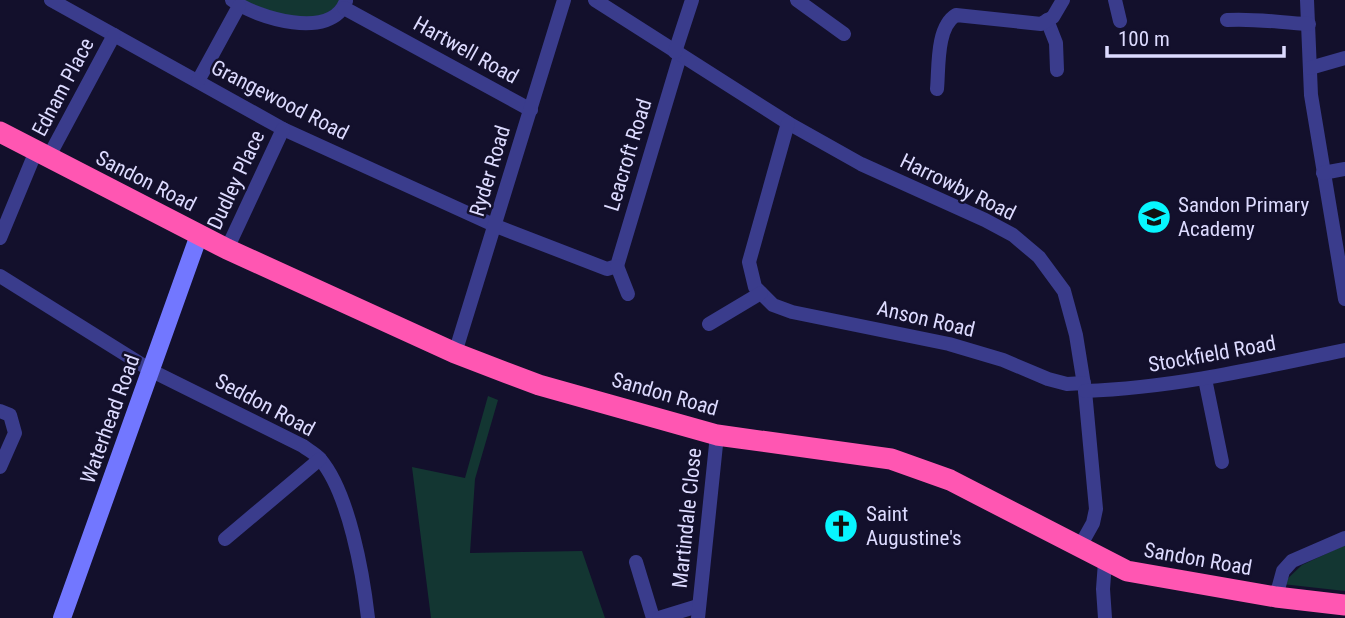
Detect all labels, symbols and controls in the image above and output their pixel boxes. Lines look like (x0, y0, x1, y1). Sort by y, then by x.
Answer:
street label: Hartwell Road (409, 11, 523, 89)
scale bar (1107, 14, 1284, 58)
text: 100 m (1118, 27, 1170, 51)
street label: Ednam Place (27, 34, 99, 140)
street label: Grangewood Road (207, 55, 353, 145)
street label: Leacroft Road (600, 96, 656, 214)
street label: Ryder Road (465, 123, 515, 219)
street label: Dudley Place (203, 126, 269, 233)
street label: Sandon Road (92, 146, 200, 216)
street label: Harrowby Road (896, 149, 1020, 225)
place label: Sandon Primary Academy (1178, 193, 1309, 241)
school or university icon: Sandon Primary Academy (1135, 198, 1173, 236)
street label: Anson Road (875, 296, 977, 342)
street label: Stockfield Road (1146, 331, 1278, 377)
street label: Waterhead Road (76, 351, 144, 487)
street label: Sandon Road (609, 367, 721, 421)
street label: Seddon Road (211, 369, 319, 441)
street label: Martindale Close (668, 447, 706, 589)
place label: Saint Augustine's (866, 502, 962, 550)
church icon: Saint Augustine's (822, 507, 860, 545)
street label: Sandon Road (1142, 538, 1254, 580)

